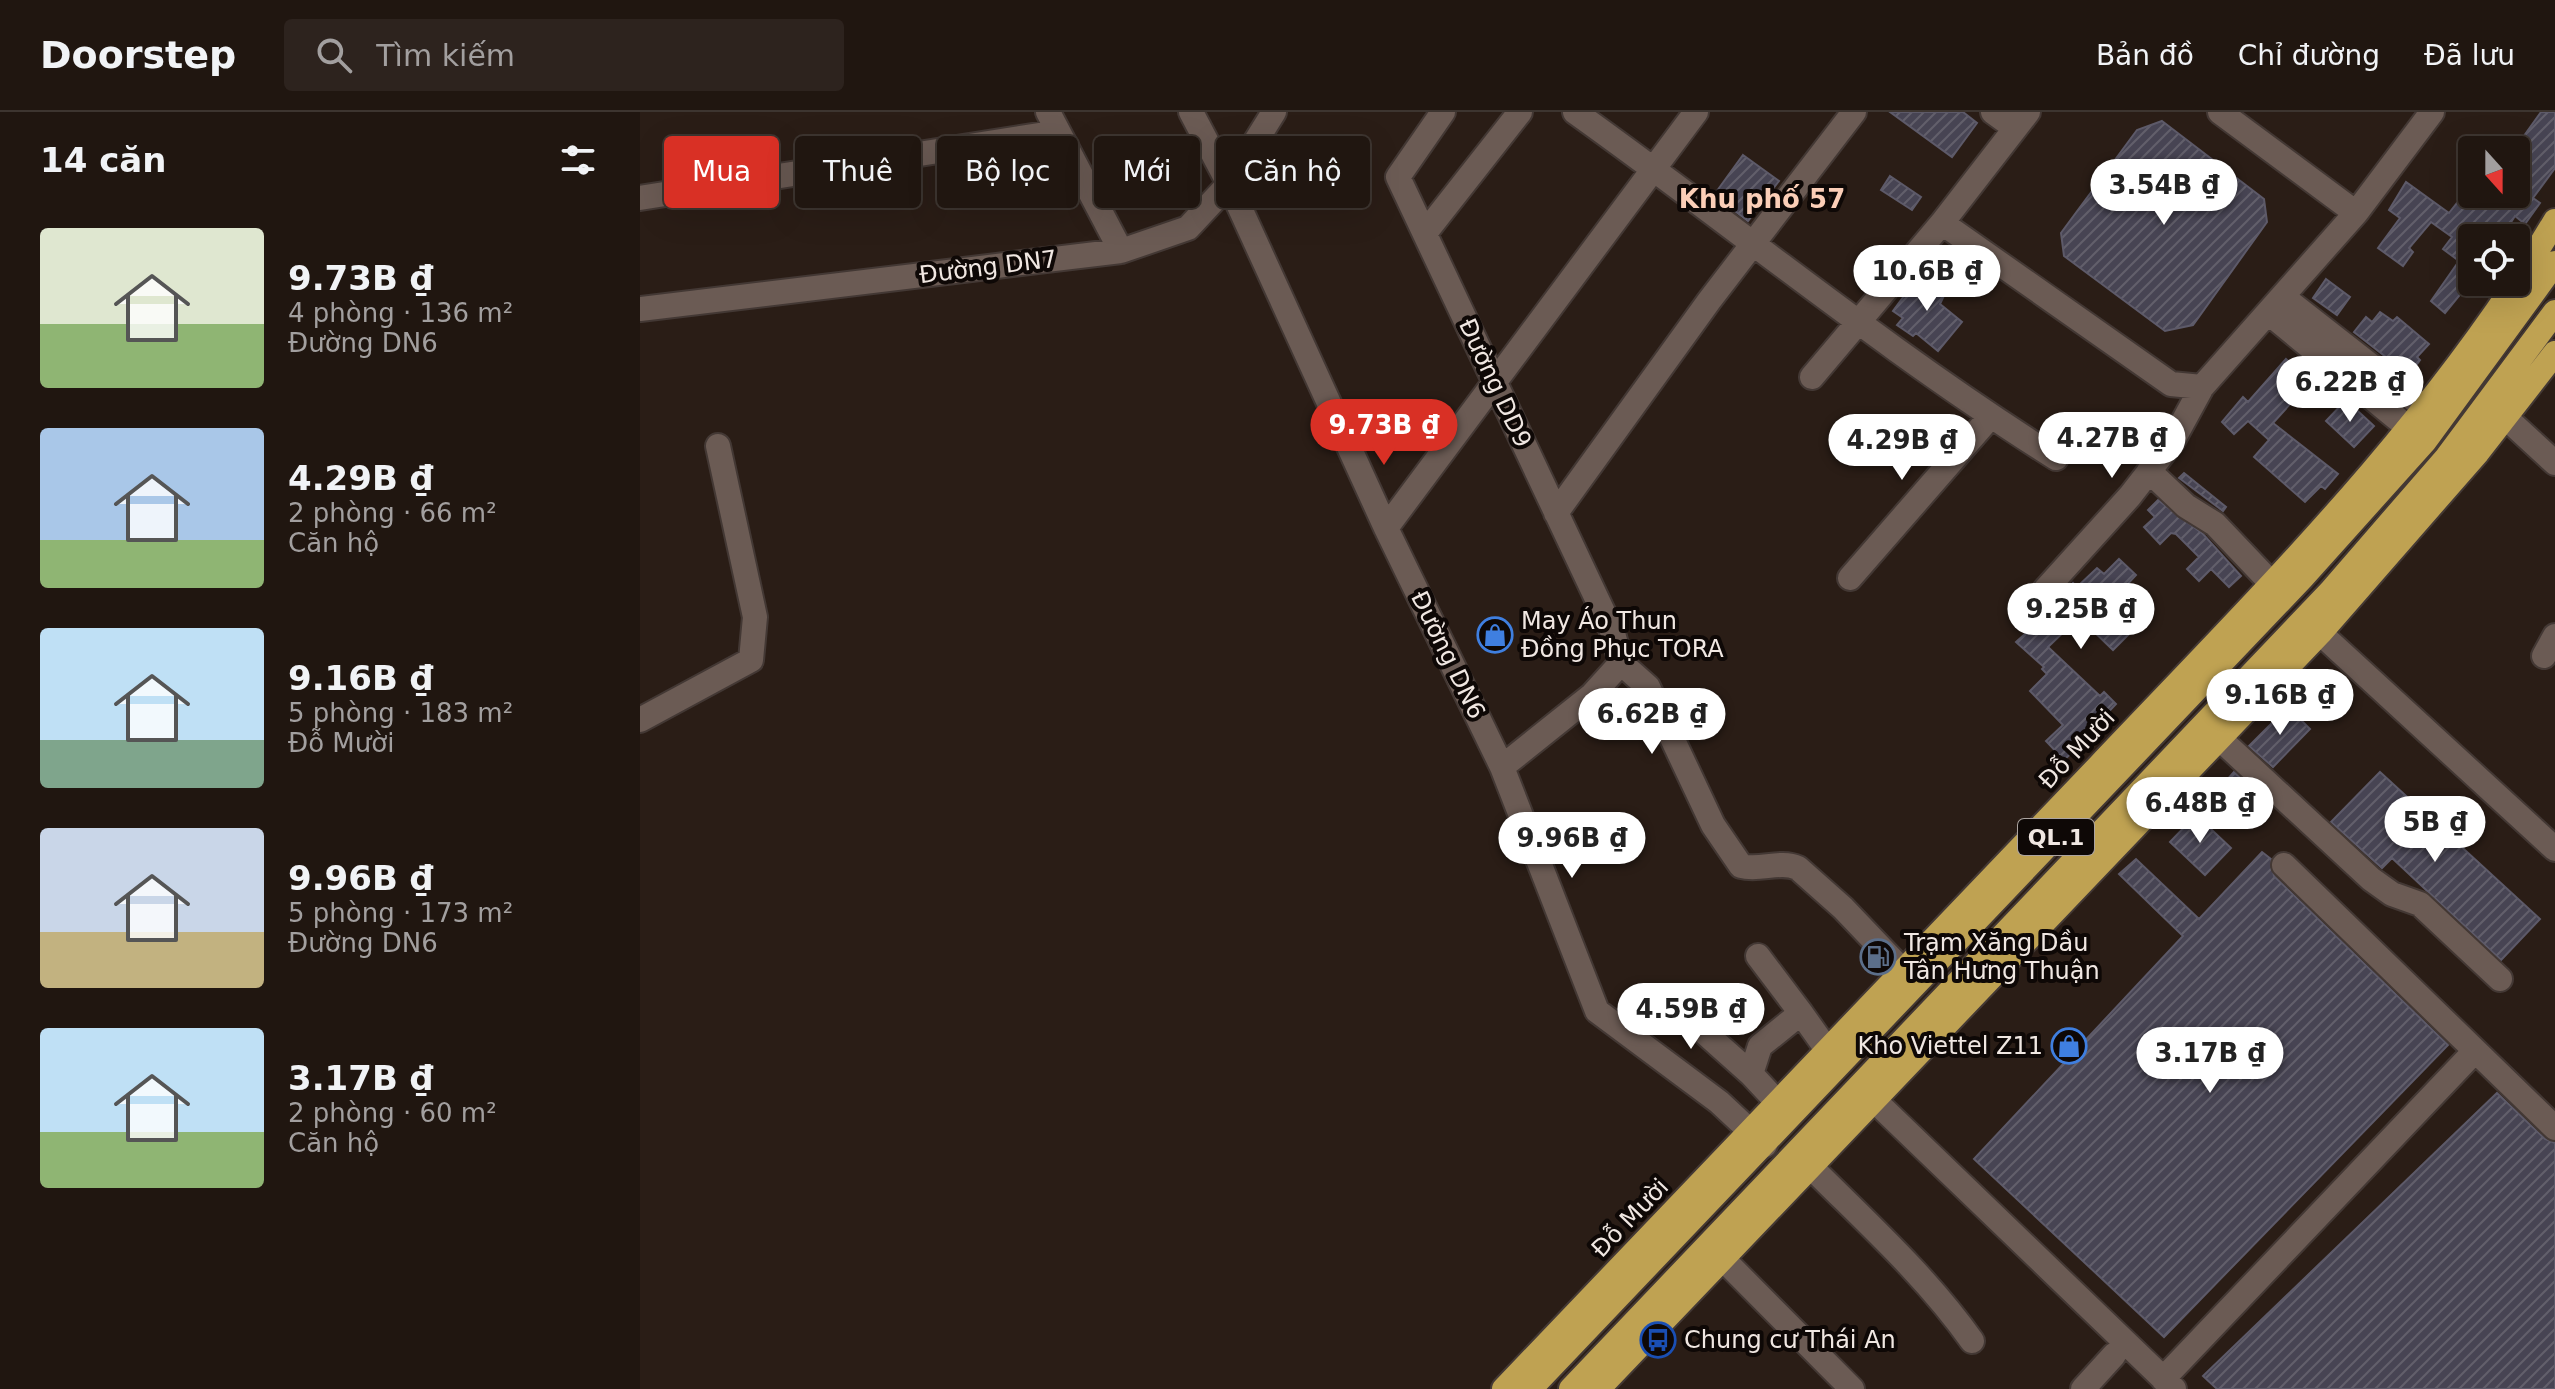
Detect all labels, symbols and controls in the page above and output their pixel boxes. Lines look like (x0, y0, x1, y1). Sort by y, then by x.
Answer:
search box (284, 19, 844, 91)
text: Doorstep (40, 33, 236, 77)
icon: search (312, 33, 356, 77)
text: Tìm kiếm (376, 38, 515, 73)
text: Bản đồ (2096, 39, 2194, 72)
text: Chỉ đường (2238, 39, 2380, 72)
text: Đã lưu (2424, 39, 2515, 72)
chip: Mua (664, 136, 779, 208)
chip: Thuê (795, 136, 921, 208)
chip: Bộ lọc (937, 136, 1078, 208)
chip: Mới (1094, 136, 1200, 208)
chip: Căn hộ (1216, 136, 1370, 208)
north arrow (2458, 136, 2530, 208)
map controls (2458, 136, 2530, 296)
icon: filters (556, 138, 600, 182)
text: 14 căn (40, 140, 166, 180)
pin: 3.54B ₫ (2090, 159, 2238, 227)
text: 3.54B ₫ (2108, 170, 2220, 200)
district label: Khu phố 57 (1679, 184, 1845, 214)
button: locate (2458, 224, 2530, 296)
street label: Đường DN7 (918, 245, 1058, 289)
pin: 10.6B ₫ (1853, 245, 2001, 313)
text: 10.6B ₫ (1871, 256, 1983, 286)
text: 9.73B ₫ (288, 258, 433, 298)
icon: home (104, 260, 200, 356)
text: 4 phòng · 136 m² (288, 298, 513, 328)
street label: Đường DD9 (1453, 314, 1537, 452)
text: Đường DN6 (288, 328, 438, 358)
pin: 6.22B ₫ (2276, 356, 2424, 424)
text: 6.22B ₫ (2294, 367, 2406, 397)
pin: 9.73B ₫ (1310, 399, 1458, 467)
text: 9.73B ₫ (1328, 410, 1440, 440)
pin: 4.27B ₫ (2038, 412, 2186, 480)
pin: 4.29B ₫ (1828, 414, 1976, 482)
text: 4.27B ₫ (2056, 423, 2168, 453)
text: 4.29B ₫ (1846, 425, 1958, 455)
text: 4.29B ₫ (288, 458, 433, 498)
icon: home (104, 460, 200, 556)
text: 2 phòng · 66 m² (288, 498, 497, 528)
text: Căn hộ (288, 528, 379, 558)
pin: 9.25B ₫ (2007, 583, 2155, 651)
street label: Đường DN6 (1405, 587, 1491, 723)
text: 9.25B ₫ (2025, 594, 2137, 624)
place label: May Áo Thun Đồng Phục TORA (1521, 606, 1724, 663)
shop icon: May Áo Thun Đồng Phục TORA (1476, 616, 1514, 654)
text: 9.16B ₫ (288, 658, 433, 698)
icon: home (104, 660, 200, 756)
pin: 9.16B ₫ (2206, 669, 2354, 737)
text: 9.16B ₫ (2224, 680, 2336, 710)
pin: 6.62B ₫ (1578, 688, 1726, 756)
text: 5 phòng · 183 m² (288, 698, 513, 728)
text: 6.62B ₫ (1596, 699, 1708, 729)
street label: Đỗ Mười (2033, 703, 2121, 794)
text: Đỗ Mười (288, 728, 394, 758)
pin: 6.48B ₫ (2126, 777, 2274, 845)
text: 6.48B ₫ (2144, 788, 2256, 818)
pin: 5B ₫ (2388, 796, 2482, 864)
text: 5B ₫ (2402, 807, 2468, 837)
pin: 9.96B ₫ (1498, 812, 1646, 880)
road number: QL.1 (2018, 819, 2094, 855)
text: 9.96B ₫ (1516, 823, 1628, 853)
text: 9.96B ₫ (288, 858, 433, 898)
icon: home (104, 860, 200, 956)
text: 5 phòng · 173 m² (288, 898, 513, 928)
text: Đường DN6 (288, 928, 438, 958)
place label: Trạm Xăng Dầu Tân Hưng Thuận (1903, 929, 2100, 985)
fuel station icon: Trạm Xăng Dầu Tân Hưng Thuận (1859, 938, 1897, 976)
pin: 4.59B ₫ (1617, 983, 1765, 1051)
text: 4.59B ₫ (1635, 994, 1747, 1024)
shop icon: Kho Viettel Z11 (2050, 1027, 2088, 1065)
pin: 3.17B ₫ (2136, 1027, 2284, 1095)
place label: Kho Viettel Z11 (1858, 1032, 2043, 1060)
text: 3.17B ₫ (2154, 1038, 2266, 1068)
text: 3.17B ₫ (288, 1058, 433, 1098)
icon: home (104, 1060, 200, 1156)
text: 2 phòng · 60 m² (288, 1098, 497, 1128)
text: Căn hộ (288, 1128, 379, 1158)
street label: Đỗ Mười (1585, 1172, 1674, 1263)
bus stop icon: Chung cư Thái An (1639, 1321, 1677, 1359)
place label: Chung cư Thái An (1684, 1326, 1896, 1354)

